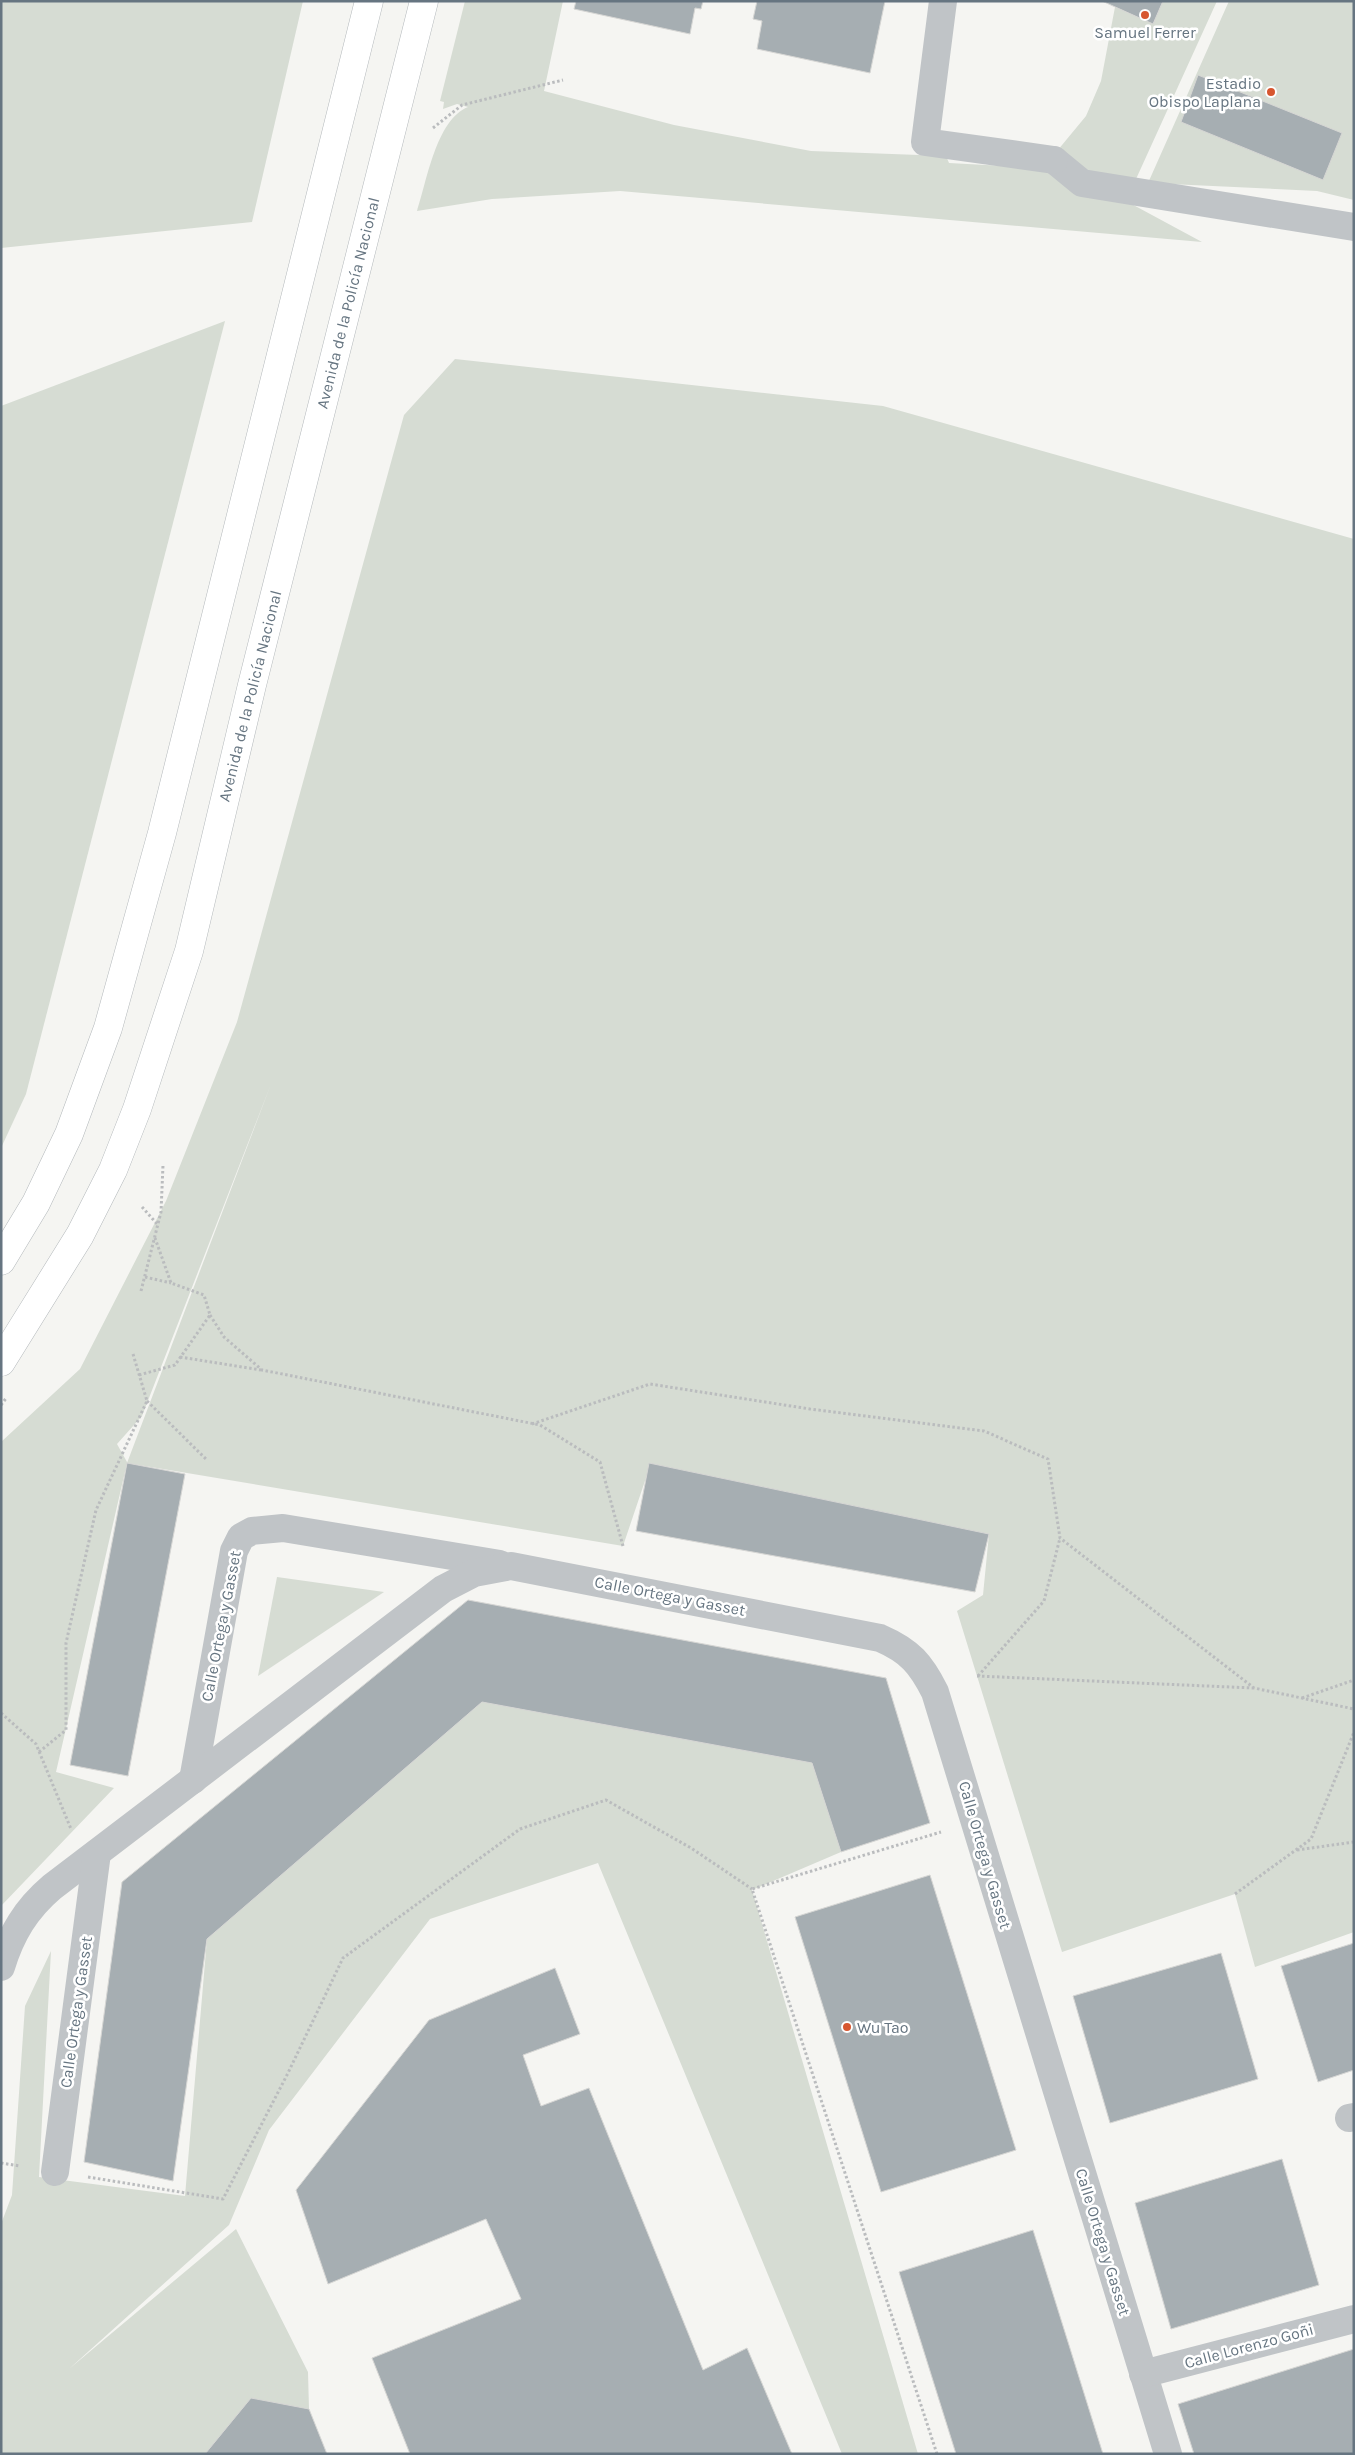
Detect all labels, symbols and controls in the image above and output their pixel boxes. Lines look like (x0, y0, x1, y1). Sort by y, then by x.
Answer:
marker: Samuel Ferrer (1139, 9, 1151, 21)
place label: Samuel Ferrer (1094, 23, 1196, 42)
place label: Estadio Obispo Laplana (1149, 74, 1261, 111)
marker: Estadio Obispo Laplana (1265, 86, 1277, 98)
street label: Avenida de la Policía Nacional (313, 195, 383, 411)
street label: Avenida de la Policía Nacional (215, 588, 285, 804)
street label: Calle Ortega y Gasset (197, 1549, 245, 1703)
street label: Calle Ortega y Gasset (593, 1572, 747, 1620)
street label: Calle Ortega y Gasset (955, 1779, 1015, 1931)
street label: Calle Ortega y Gasset (56, 1935, 96, 2089)
place label: Wu Tao (857, 2018, 909, 2037)
marker: Wu Tao (841, 2021, 853, 2033)
street label: Calle Ortega y Gasset (1072, 2166, 1134, 2318)
street label: Calle Lorenzo Goñi (1182, 2320, 1316, 2372)

